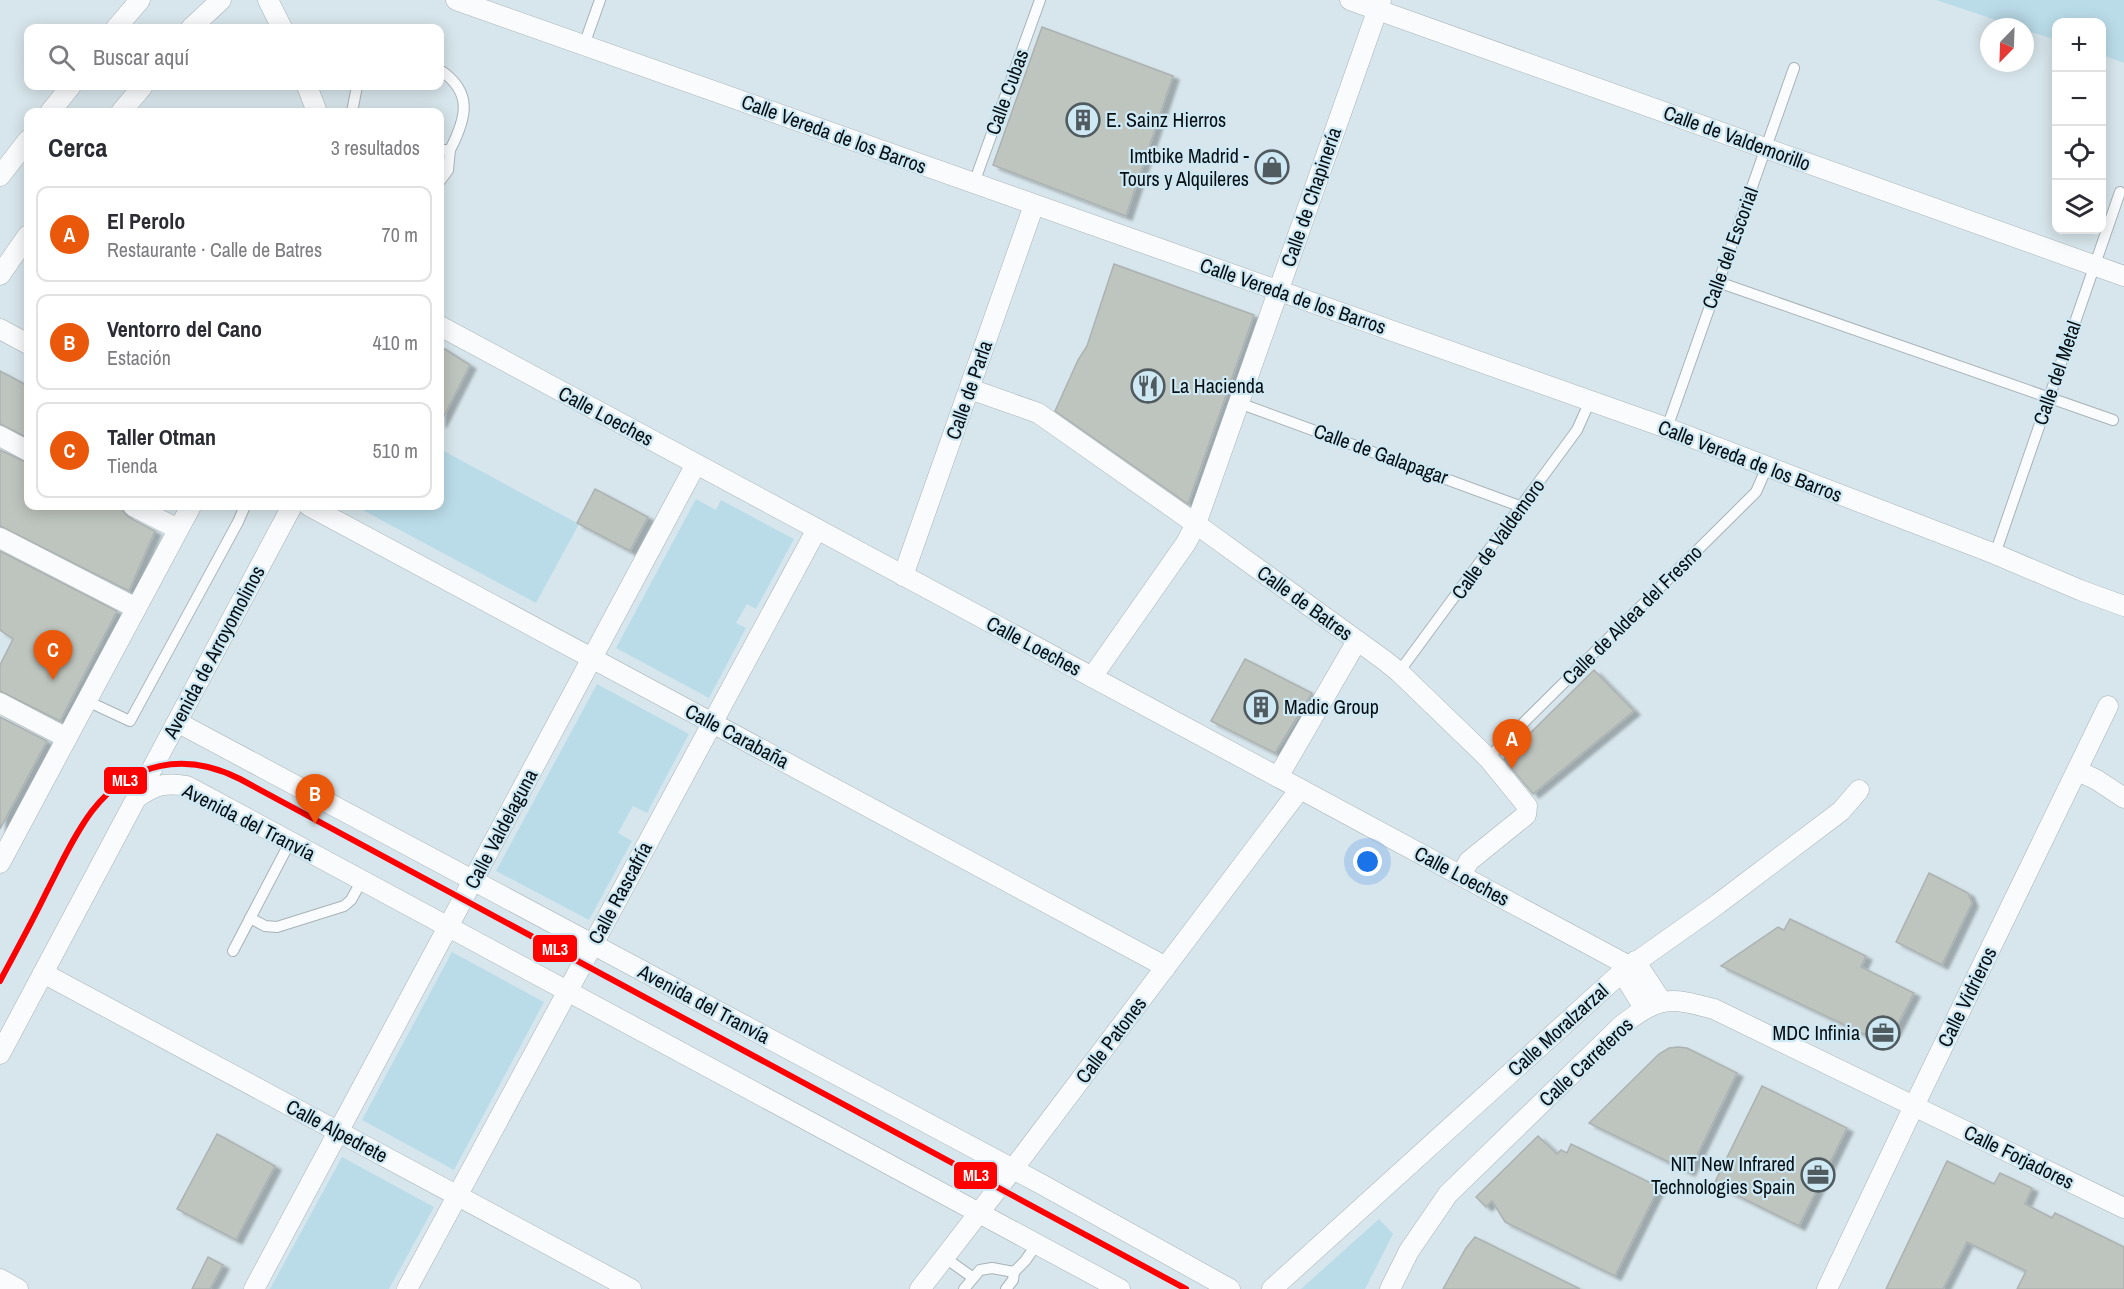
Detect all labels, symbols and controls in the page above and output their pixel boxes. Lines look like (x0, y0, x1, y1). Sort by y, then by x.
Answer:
north arrow (1980, 18, 2034, 72)
map controls (2052, 18, 2106, 234)
button: + (2052, 18, 2106, 72)
search box (24, 24, 444, 90)
icon: search (45, 41, 78, 74)
text: Buscar aquí (93, 42, 189, 72)
street label: Calle Cubas (979, 45, 1034, 138)
button: − (2052, 72, 2106, 126)
street label: Calle Vereda de los Barros (738, 87, 930, 180)
street label: Calle de Valdemorillo (1660, 98, 1814, 177)
building icon: E. Sainz Hierros (1065, 102, 1101, 138)
place label: E. Sainz Hierros (1106, 106, 1226, 133)
street label: Calle de Chapinería (1274, 123, 1347, 270)
button: locate (2052, 126, 2106, 180)
text: Cerca (48, 130, 107, 165)
text: 3 resultados (331, 134, 420, 161)
place label: Imtbike Madrid - Tours y Alquileres (1120, 142, 1250, 192)
shop icon: Imtbike Madrid - Tours y Alquileres (1254, 149, 1290, 185)
button: layers (2052, 180, 2106, 234)
street label: Calle del Escorial (1695, 183, 1764, 312)
text: El Perolo (107, 206, 185, 236)
text: A (64, 221, 75, 248)
text: 70 m (382, 221, 418, 248)
text: Restaurante · Calle de Batres (107, 236, 322, 263)
street label: Calle Vereda de los Barros (1197, 251, 1390, 340)
text: Ventorro del Cano (107, 314, 262, 344)
street label: Calle del Metal (2026, 317, 2087, 429)
text: B (64, 329, 75, 356)
text: 410 m (372, 329, 418, 356)
street label: Calle de Parla (939, 337, 998, 443)
text: Estación (107, 344, 171, 371)
restaurant icon: La Hacienda (1130, 368, 1166, 404)
place label: La Hacienda (1171, 372, 1264, 399)
street label: Calle Loeches (554, 379, 658, 452)
street label: Calle Vereda de los Barros (1654, 413, 1846, 508)
street label: Calle de Galapagar (1310, 417, 1453, 491)
text: Taller Otman (107, 422, 216, 452)
text: C (64, 437, 75, 464)
text: 510 m (372, 437, 418, 464)
text: Tienda (107, 452, 158, 479)
street label: Calle de Valdemoro (1445, 473, 1550, 604)
street label: Calle de Aldea del Fresno (1556, 539, 1708, 691)
street label: Calle de Batres (1252, 559, 1359, 646)
street label: Avenida de Arroyomolinos (156, 561, 271, 744)
street label: Calle Loeches (982, 609, 1086, 682)
pin: C (34, 630, 72, 680)
building icon: Madic Group (1243, 689, 1279, 725)
place label: Madic Group (1284, 693, 1379, 720)
street label: Calle Carabaña (681, 697, 794, 774)
pin: A (1492, 720, 1532, 769)
street label: Calle Valdelaguna (458, 764, 543, 893)
line badge: ML3 (103, 766, 148, 795)
text: ML3 (112, 769, 138, 791)
pin: B (296, 774, 334, 824)
street label: Avenida del Tranvía (177, 776, 320, 867)
street label: Calle Rascafría (581, 837, 658, 949)
street label: Calle Loeches (1410, 839, 1514, 912)
your location (1353, 847, 1382, 876)
line badge: ML3 (532, 934, 578, 963)
text: ML3 (542, 938, 568, 960)
street label: Calle Vidrieros (1931, 942, 2002, 1051)
street label: Avenida del Tranvía (633, 957, 775, 1050)
street label: Calle Moralzarzal (1502, 977, 1614, 1082)
street label: Calle Patones (1069, 991, 1152, 1089)
street label: Calle Carreteros (1533, 1011, 1639, 1112)
office icon: MDC Infinia (1865, 1015, 1901, 1051)
place label: MDC Infinia (1773, 1019, 1860, 1046)
street label: Calle Alpedrete (282, 1093, 393, 1169)
street label: Calle Forjadores (1960, 1118, 2079, 1195)
place label: NIT New Infrared Technologies Spain (1651, 1150, 1795, 1200)
office icon: NIT New Infrared Technologies Spain (1800, 1157, 1836, 1193)
line badge: ML3 (953, 1161, 998, 1190)
text: ML3 (963, 1164, 989, 1186)

